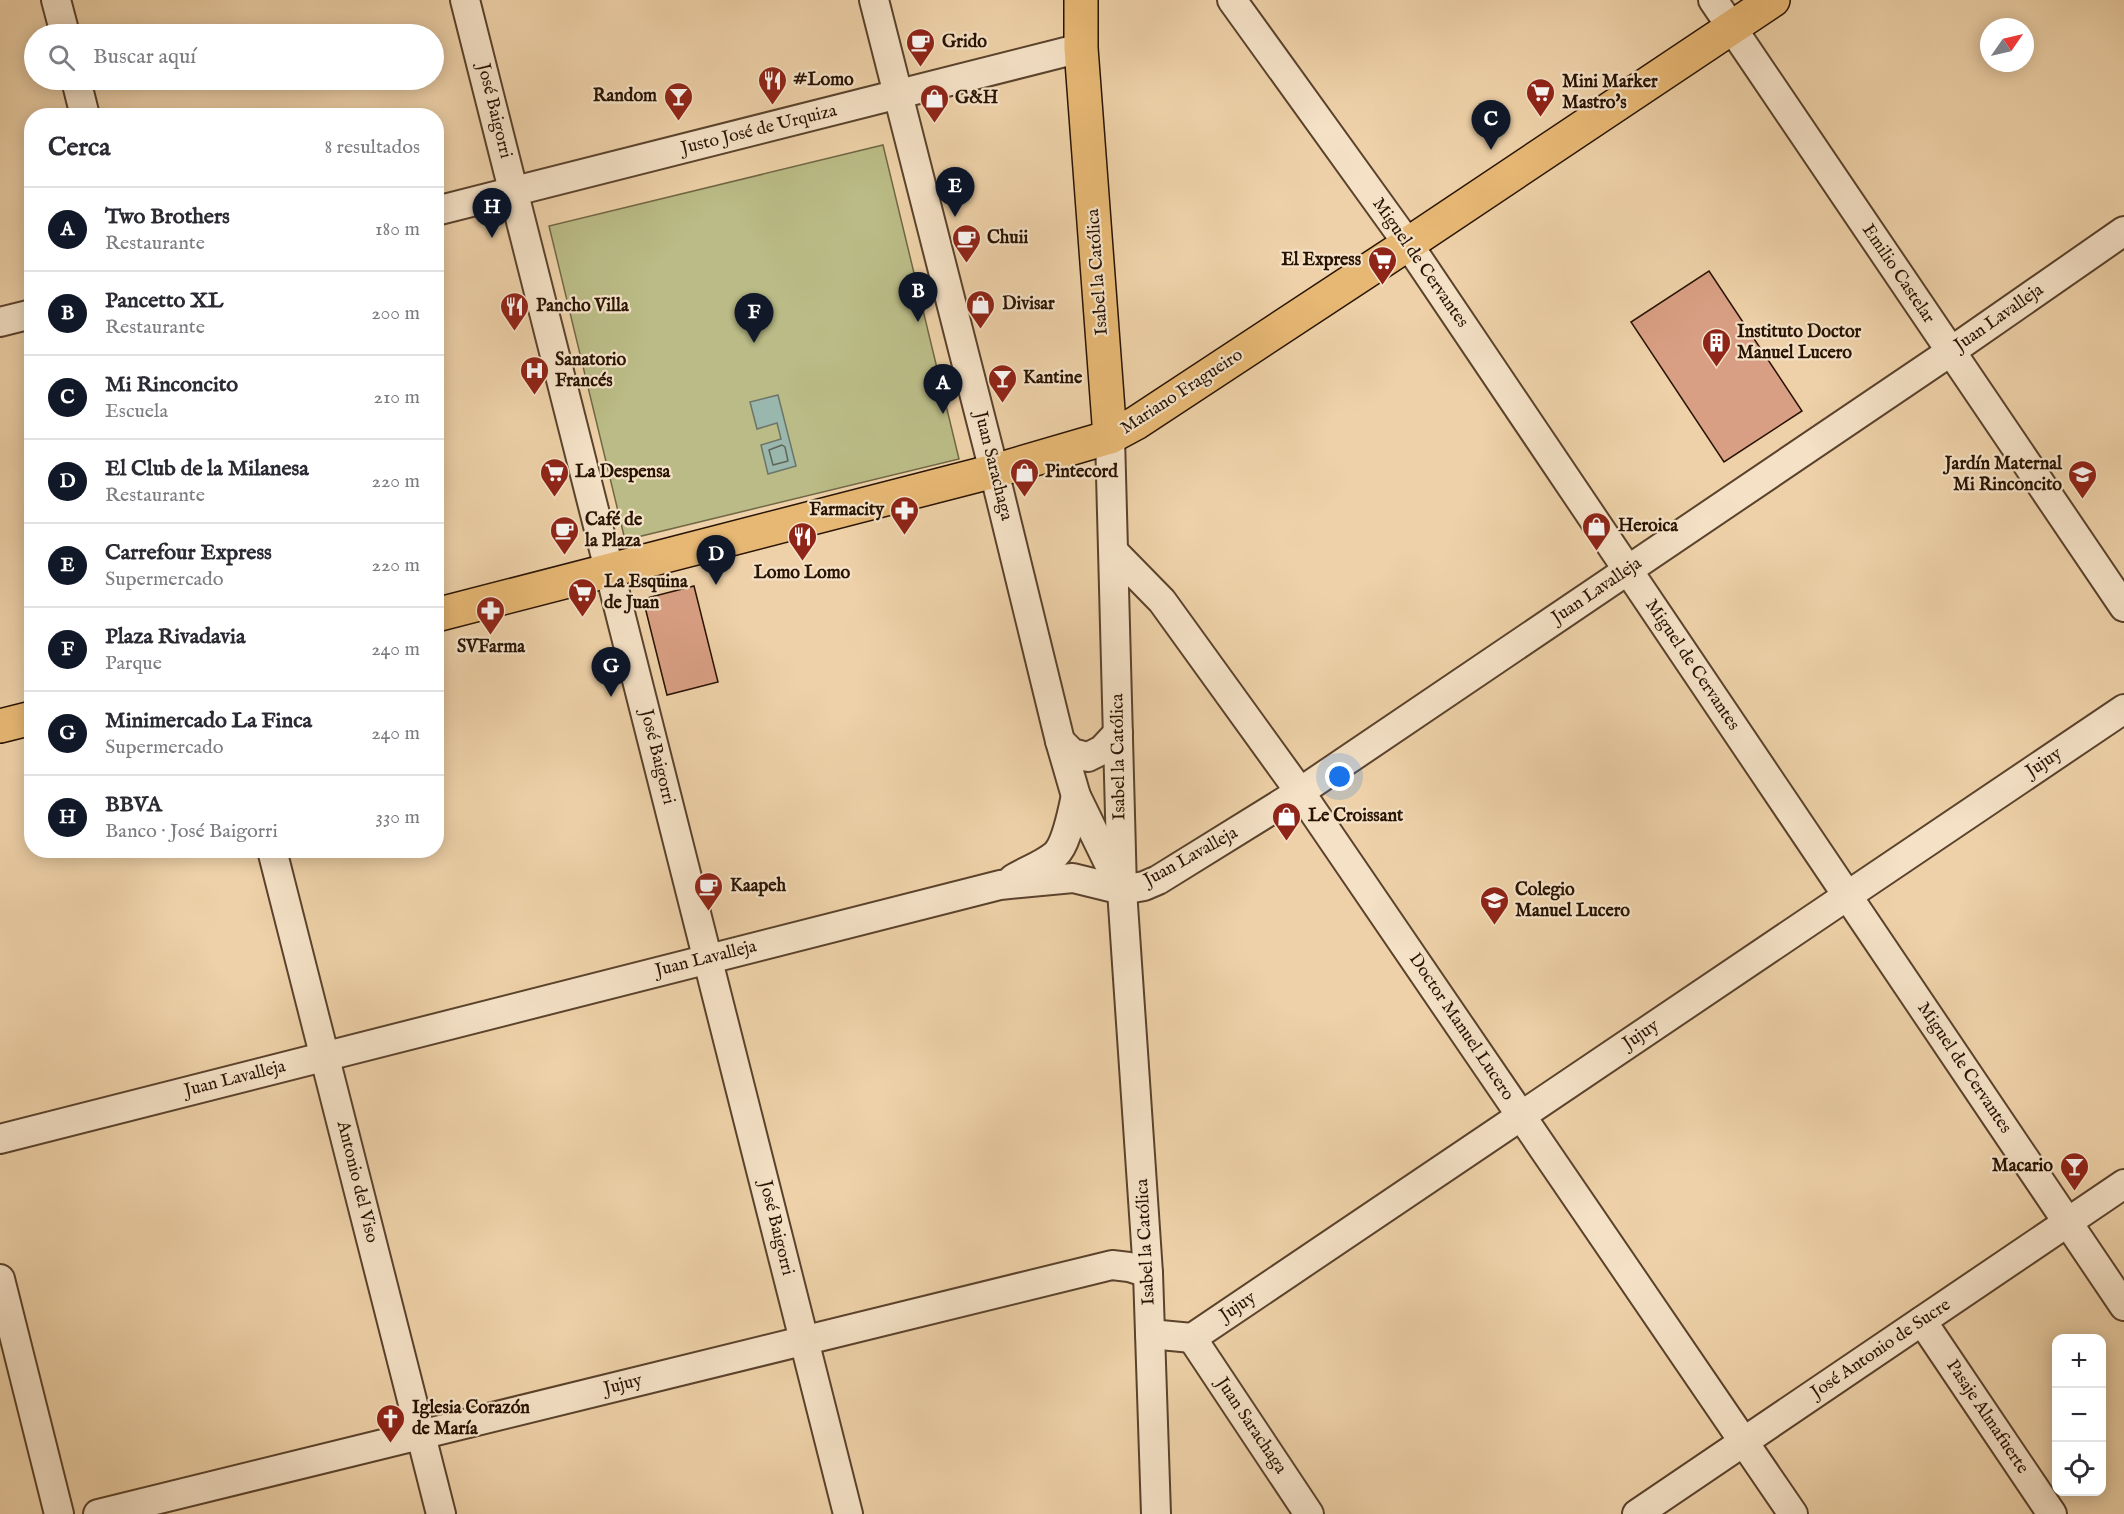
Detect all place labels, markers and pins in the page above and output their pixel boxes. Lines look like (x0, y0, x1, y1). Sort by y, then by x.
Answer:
cafe icon: Grido (905, 26, 937, 68)
place label: Grido (942, 31, 987, 54)
restaurant icon: #Lomo (756, 64, 788, 106)
place label: #Lomo (793, 69, 854, 92)
place label: Mini Marker Mastro's (1562, 71, 1658, 115)
supermarket icon: Mini Marker Mastro's (1525, 76, 1557, 118)
bar icon: Random (662, 80, 694, 122)
shop icon: G&H (918, 82, 950, 124)
place label: Random (593, 85, 657, 108)
place label: G&H (955, 87, 999, 110)
pin: C (1472, 100, 1510, 150)
pin: E (936, 168, 974, 217)
pin: H (472, 188, 512, 238)
cafe icon: Chuii (950, 222, 982, 264)
place label: Chuii (987, 227, 1028, 250)
supermarket icon: El Express (1366, 244, 1398, 286)
place label: El Express (1281, 249, 1362, 272)
pin: B (898, 272, 938, 322)
shop icon: Divisar (965, 288, 997, 330)
restaurant icon: Pancho Villa (499, 290, 531, 332)
place label: Divisar (1002, 293, 1055, 316)
pin: F (734, 294, 774, 343)
place label: Pancho Villa (536, 295, 630, 318)
place label: Instituto Doctor Manuel Lucero (1737, 321, 1862, 365)
building icon: Instituto Doctor Manuel Lucero (1700, 326, 1732, 368)
place label: Sanatorio Francés (555, 349, 626, 393)
hospital icon: Sanatorio Francés (518, 354, 550, 396)
bar icon: Kantine (986, 362, 1018, 404)
pin: A (924, 364, 962, 414)
place label: Kantine (1023, 367, 1083, 390)
place label: Jardín Maternal Mi Rinconcito (1943, 453, 2063, 497)
supermarket icon: La Despensa (538, 456, 570, 498)
shop icon: Pintecord (1008, 456, 1040, 498)
school or university icon: Jardín Maternal Mi Rinconcito (2067, 458, 2099, 500)
place label: La Despensa (575, 461, 671, 484)
place label: Pintecord (1045, 461, 1118, 484)
pharmacy icon: Farmacity (889, 494, 921, 536)
place label: Farmacity (809, 499, 885, 522)
place label: Café de la Plaza (584, 509, 643, 553)
shop icon: Heroica (1581, 510, 1613, 552)
cafe icon: Café de la Plaza (548, 514, 580, 556)
place label: Heroica (1618, 515, 1679, 538)
restaurant icon: Lomo Lomo (786, 520, 818, 562)
pin: D (696, 536, 736, 585)
place label: Lomo Lomo (754, 562, 850, 585)
place label: La Esquina de Juan (604, 571, 689, 615)
supermarket icon: La Esquina de Juan (567, 576, 599, 618)
pharmacy icon: SVFarma (475, 594, 507, 636)
place label: SVFarma (457, 636, 526, 659)
pin: G (592, 648, 630, 697)
shop icon: Le Croissant (1271, 800, 1303, 842)
place label: Le Croissant (1308, 805, 1404, 828)
cafe icon: Kaapeh (693, 870, 725, 912)
place label: Kaapeh (730, 875, 787, 898)
place label: Colegio Manuel Lucero (1515, 879, 1630, 923)
school or university icon: Colegio Manuel Lucero (1478, 884, 1510, 926)
bar icon: Macario (2058, 1150, 2090, 1192)
place label: Macario (1992, 1155, 2053, 1178)
place label: Iglesia Corazón de María (412, 1397, 530, 1441)
church icon: Iglesia Corazón de María (375, 1402, 407, 1444)

